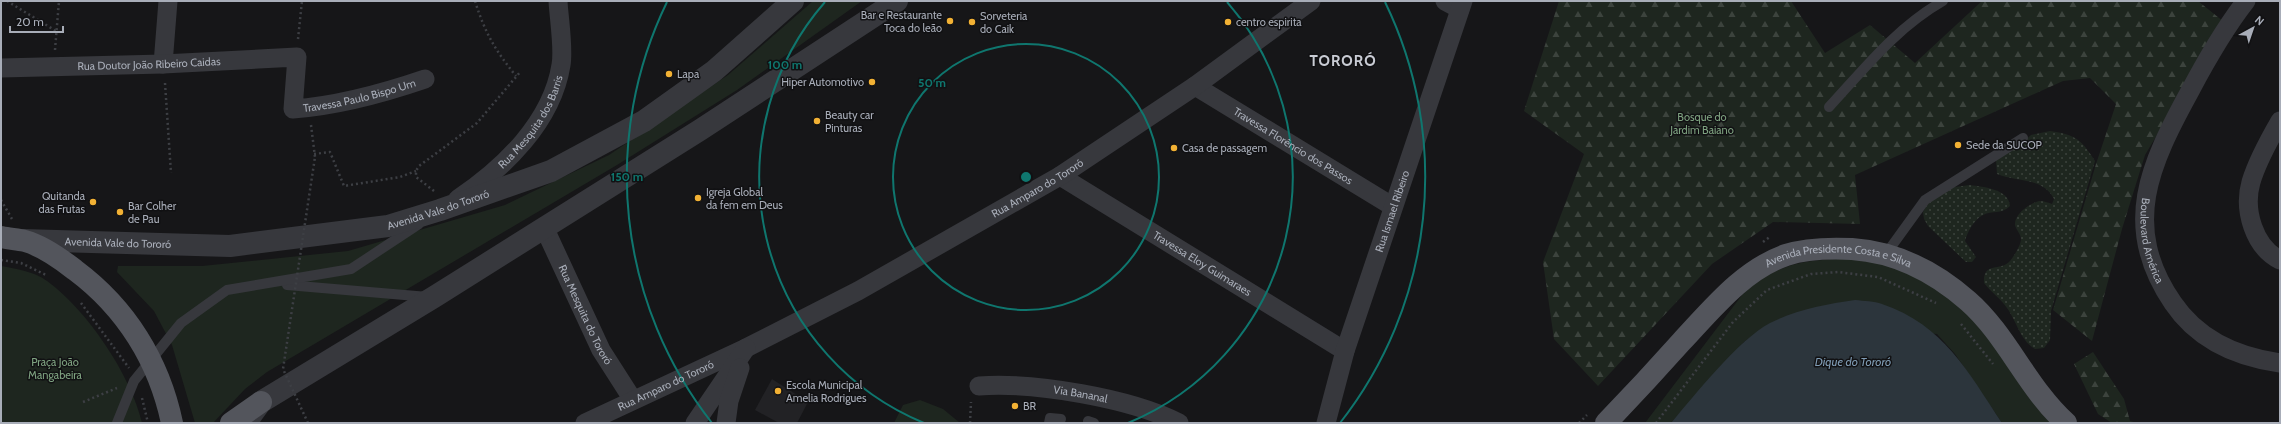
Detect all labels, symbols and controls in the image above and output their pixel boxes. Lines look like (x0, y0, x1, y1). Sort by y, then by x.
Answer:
scale bar (10, 8, 63, 34)
place label: Bar e Restaurante Toca do leão (861, 8, 942, 35)
north arrow (2233, 8, 2273, 48)
place label: Sorveteria do Caik (980, 9, 1028, 36)
text: N (2252, 12, 2267, 28)
text: 20 m (16, 14, 44, 29)
place label: centro espirita (1236, 15, 1302, 29)
marker: Bar e Restaurante Toca do leão (945, 16, 955, 26)
marker: Sorveteria do Caik (967, 17, 977, 27)
marker: centro espirita (1223, 17, 1233, 27)
district label: TORORÓ (1309, 51, 1377, 70)
street label: Rua Doutor João Ribeiro Caidas (77, 54, 221, 73)
text: 100 m (768, 57, 802, 72)
place label: Lapa (677, 67, 700, 81)
marker: Lapa (664, 69, 674, 79)
street label: Rua Mesquita dos Barris (495, 73, 566, 171)
place label: Hiper Automotivo (781, 75, 864, 89)
text: 50 m (918, 75, 946, 90)
street label: Travessa Paulo Bispo Um (302, 76, 418, 115)
marker: Hiper Automotivo (867, 77, 877, 87)
street label: Travessa Florêncio dos Passos (1231, 104, 1356, 188)
place label: Beauty car Pinturas (825, 108, 874, 135)
park label: Bosque do Jardim Baiano (1669, 110, 1734, 137)
marker: Beauty car Pinturas (812, 116, 822, 126)
place label: Sede da SUCOP (1966, 138, 2043, 152)
marker: Sede da SUCOP (1953, 140, 1963, 150)
place label: Casa de passagem (1182, 141, 1267, 155)
marker: Casa de passagem (1169, 143, 1179, 153)
street label: Rua Amparo do Tororó (989, 156, 1086, 221)
text: 150 m (611, 169, 643, 184)
street label: Rua Ismael Ribeiro (1372, 169, 1412, 254)
centre of rings (1019, 170, 1033, 184)
place label: Igreja Global da fem em Deus (706, 185, 783, 212)
street label: Avenida Vale do Tororó (385, 186, 491, 233)
place label: Quitanda das Frutas (39, 189, 86, 216)
marker: Igreja Global da fem em Deus (693, 193, 703, 203)
marker: Quitanda das Frutas (88, 197, 98, 207)
street label: Boulevard América (2137, 197, 2167, 286)
place label: Bar Colher de Pau (128, 199, 177, 226)
marker: Bar Colher de Pau (115, 207, 125, 217)
street label: Travessa Eloy Guimaraes (1150, 228, 1255, 299)
street label: Avenida Vale do Tororó (65, 234, 171, 251)
text: Avenida Presidente Costa e Silva (1762, 242, 1915, 271)
street label: Avenida Presidente Costa e Silva (1764, 259, 1914, 275)
street label: Rua Mesquita do Tororó (555, 262, 616, 367)
water label: Dique do Tororó (1815, 354, 1891, 369)
park label: Praça João Mangabeira (28, 355, 83, 382)
street label: Rua Amparo do Tororó (615, 357, 716, 414)
place label: Escola Municipal Amelia Rodrigues (786, 378, 867, 405)
street label: Via Bananal (1053, 382, 1109, 406)
marker: Escola Municipal Amelia Rodrigues (773, 386, 783, 396)
place label: BR (1023, 399, 1037, 413)
marker: BR (1010, 401, 1020, 411)

